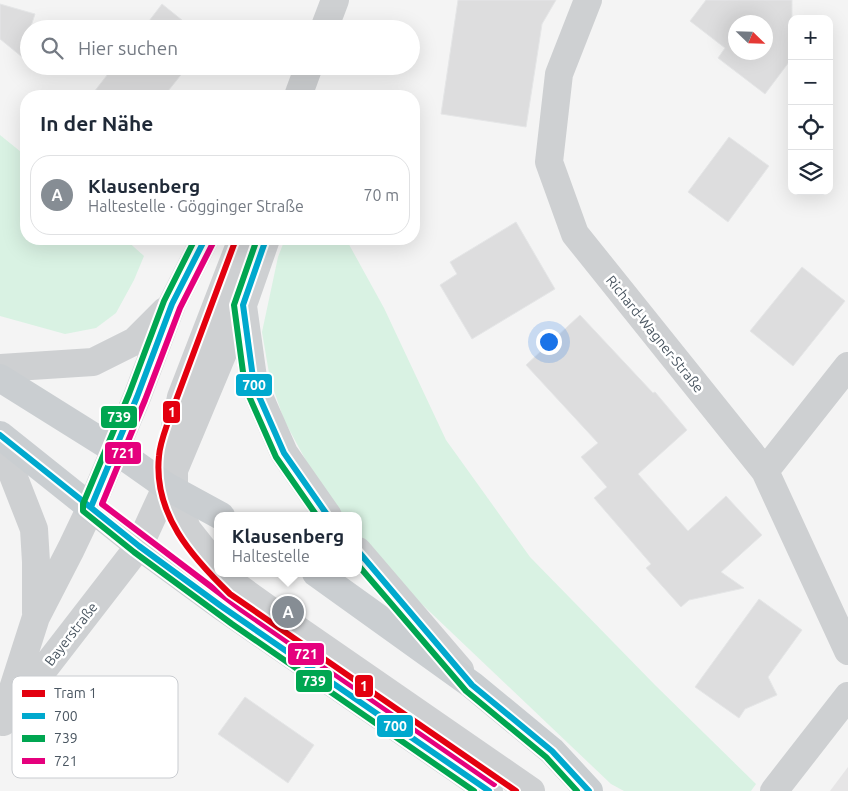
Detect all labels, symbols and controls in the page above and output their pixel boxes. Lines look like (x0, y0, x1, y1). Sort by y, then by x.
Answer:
north arrow (728, 15, 773, 60)
map controls (788, 15, 833, 195)
button: + (788, 15, 833, 60)
search box (20, 20, 420, 75)
icon: search (38, 34, 66, 62)
text: Hier suchen (78, 37, 178, 59)
button: − (788, 60, 833, 105)
button: locate (788, 105, 833, 150)
text: In der Nähe (40, 111, 153, 135)
button: layers (788, 150, 833, 195)
text: Klausenberg (88, 175, 200, 197)
text: A (51, 186, 63, 204)
text: 70 m (363, 186, 399, 204)
text: Haltestelle · Gögginger Straße (88, 197, 304, 215)
street label: Richard-Wagner-Straße (603, 272, 707, 396)
your location (536, 329, 562, 355)
line badge: 700 (235, 373, 273, 397)
text: 700 (242, 377, 266, 393)
line badge: 1 (162, 400, 181, 424)
text: 1 (168, 404, 176, 420)
line badge: 739 (100, 405, 138, 429)
text: 739 (107, 409, 131, 425)
line badge: 721 (104, 441, 142, 465)
text: 721 (111, 445, 135, 461)
popup (214, 512, 362, 577)
text: Klausenberg (232, 525, 344, 547)
text: Haltestelle (232, 547, 310, 565)
pin: A (272, 593, 304, 631)
street label: Bayerstraße (41, 599, 101, 669)
line badge: 721 (287, 642, 325, 666)
text: 721 (294, 646, 318, 662)
line badge: 739 (295, 669, 333, 693)
text: 739 (302, 673, 326, 689)
line badge: 1 (354, 674, 374, 698)
legend (12, 676, 178, 778)
text: 1 (360, 678, 368, 694)
text: Tram 1 (54, 685, 97, 701)
text: 700 (54, 708, 78, 724)
line badge: 700 (376, 714, 414, 738)
text: 700 (383, 718, 407, 734)
text: 739 (54, 730, 78, 746)
text: 721 (54, 753, 78, 769)

